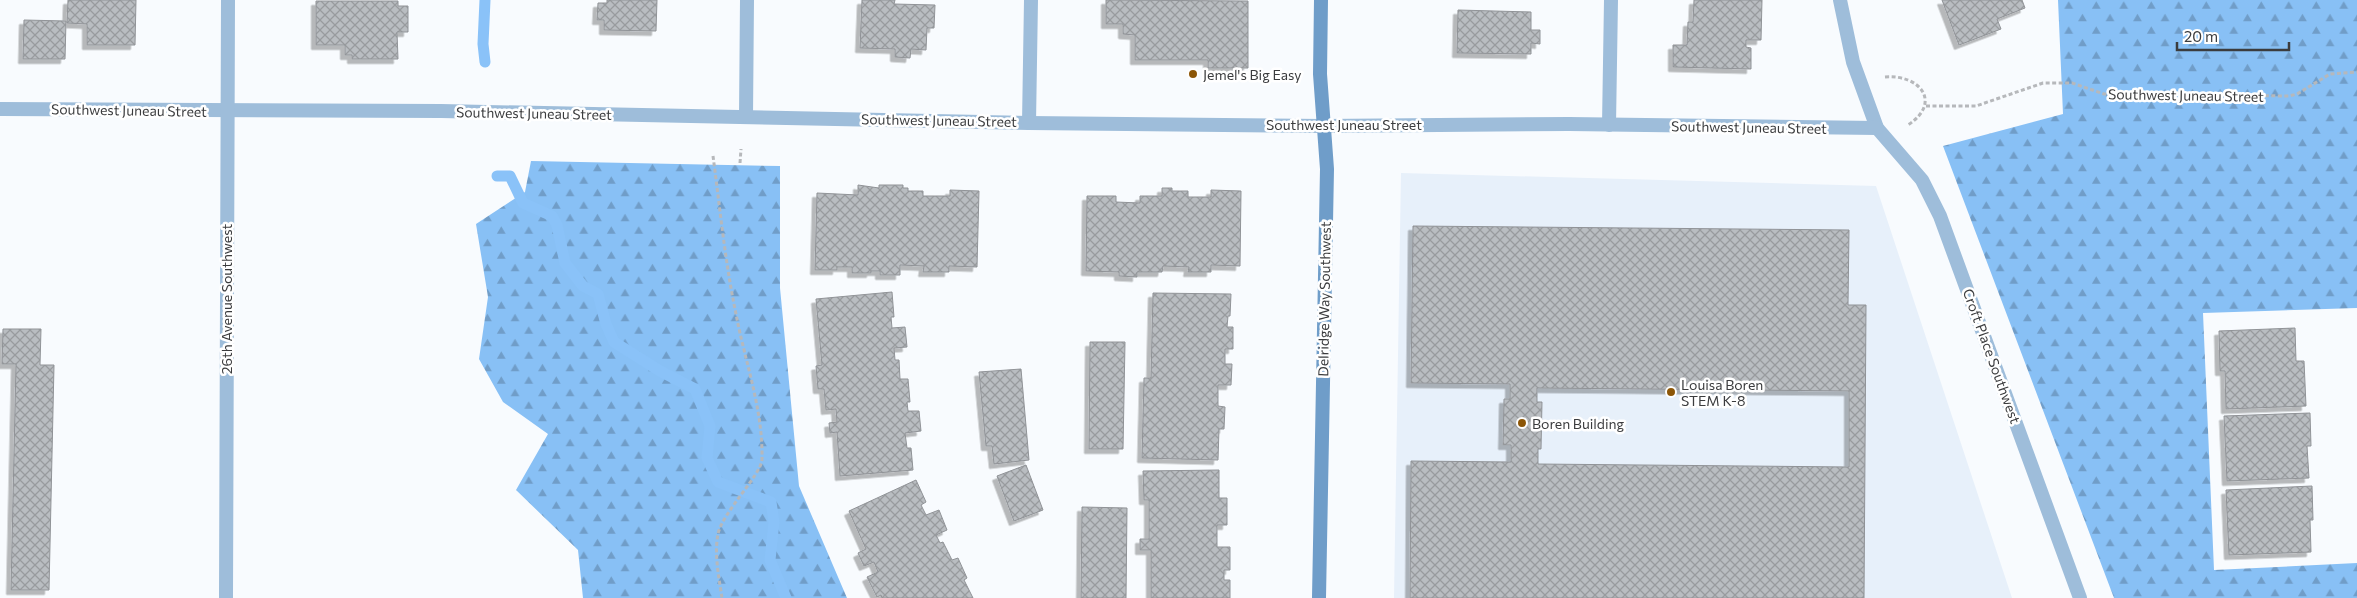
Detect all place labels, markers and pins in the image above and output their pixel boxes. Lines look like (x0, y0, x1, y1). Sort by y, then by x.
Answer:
place label: Jemel's Big Easy (1203, 66, 1302, 83)
marker: Jemel's Big Easy (1187, 68, 1199, 80)
place label: Louisa Boren STEM K-8 (1681, 376, 1763, 409)
marker: Louisa Boren STEM K-8 (1665, 386, 1677, 398)
place label: Boren Building (1532, 415, 1625, 432)
marker: Boren Building (1516, 417, 1528, 429)

